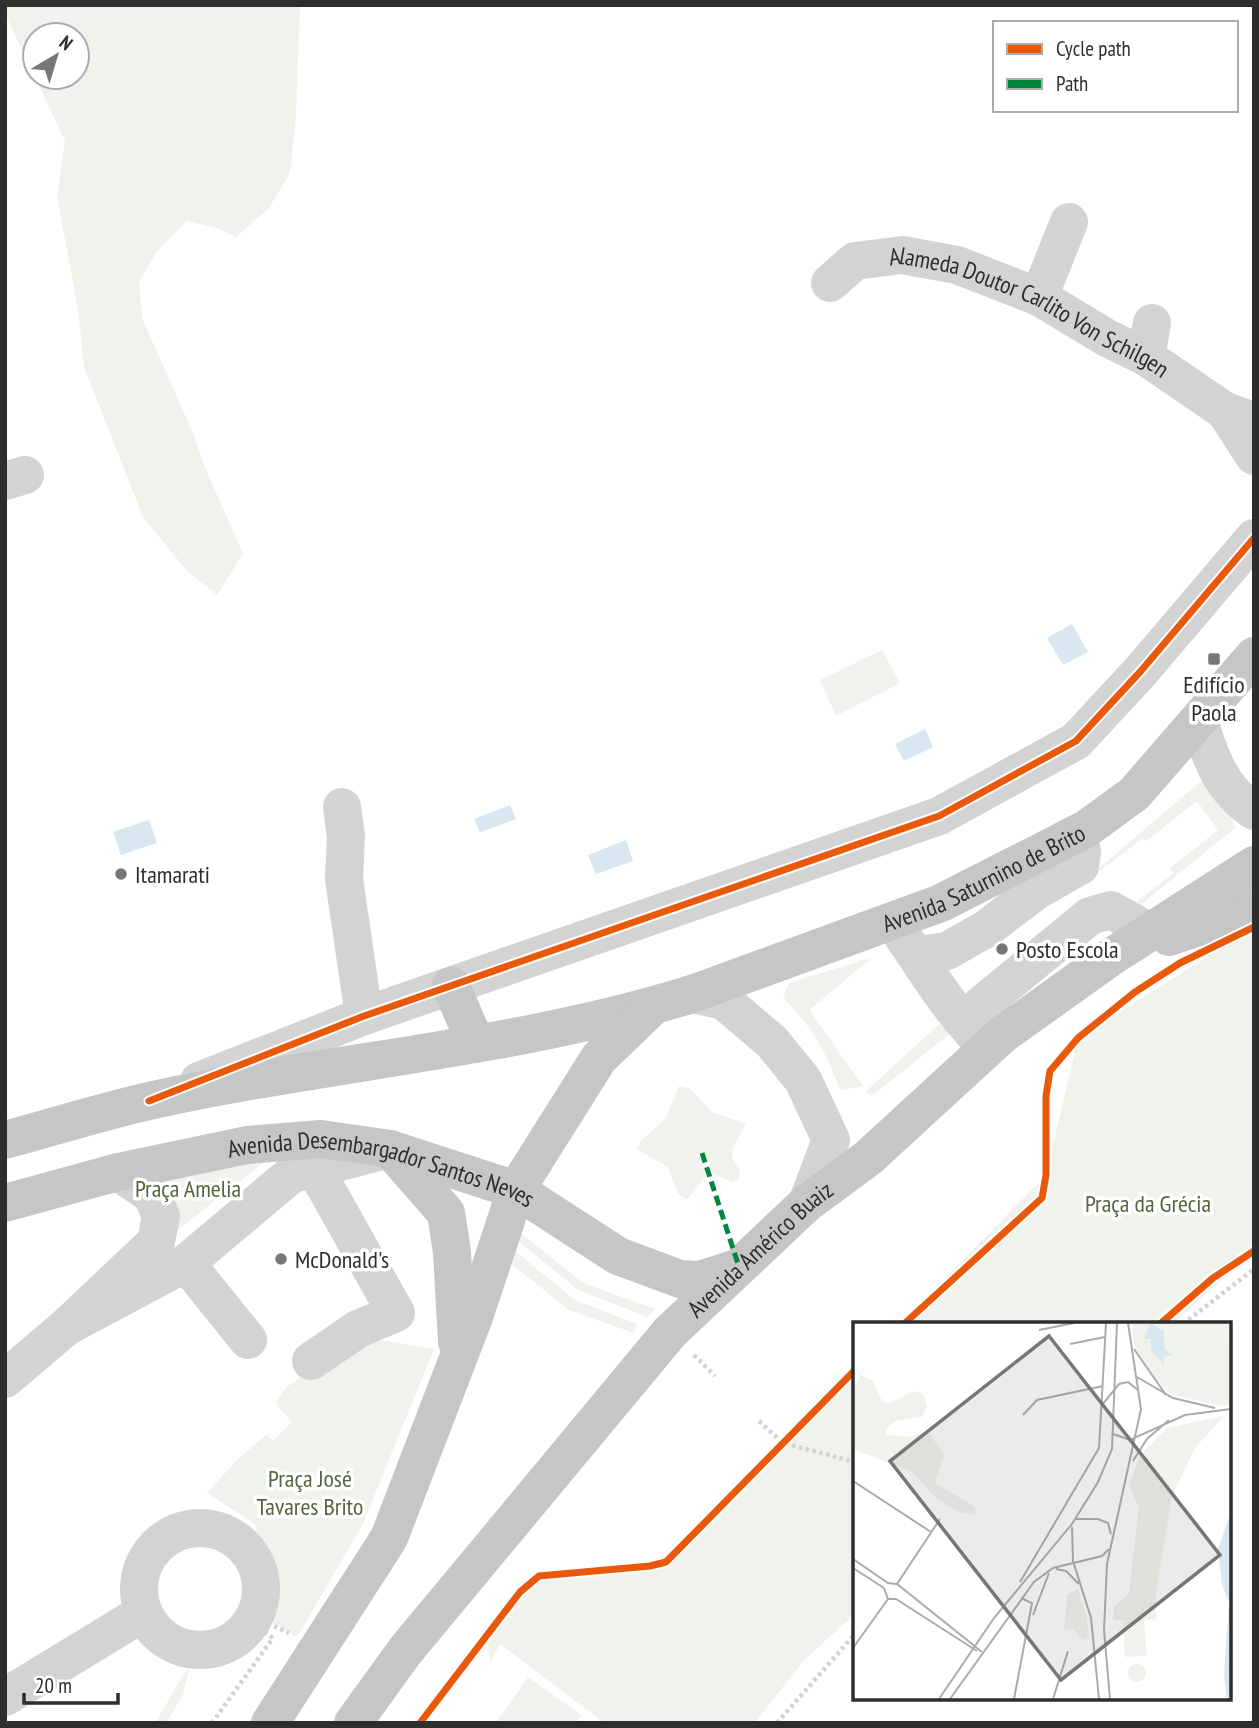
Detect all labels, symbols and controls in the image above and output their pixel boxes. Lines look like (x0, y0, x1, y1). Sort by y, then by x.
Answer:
north arrow (21, 21, 91, 91)
legend (993, 21, 1238, 112)
text: N (55, 30, 78, 55)
text: Cycle path (1056, 35, 1131, 62)
text: Path (1056, 70, 1088, 97)
street label: Alameda Doutor Carlito Von Schilgen (887, 239, 1176, 384)
marker: Edifício Paola (1206, 651, 1222, 667)
place label: Edifício Paola (1183, 669, 1245, 728)
street label: Avenida Saturnino de Brito (878, 817, 1090, 939)
place label: Itamarati (135, 859, 210, 890)
marker: Itamarati (113, 866, 129, 882)
place label: Posto Escola (1016, 934, 1119, 965)
marker: Posto Escola (994, 941, 1010, 957)
street label: Avenida Desembargador Santos Neves (224, 1124, 541, 1214)
park label: Praça Amelia (135, 1173, 241, 1204)
street label: Avenida Américo Buaiz (680, 1174, 839, 1324)
park label: Praça da Grécia (1085, 1188, 1211, 1219)
place label: McDonald's (295, 1244, 389, 1275)
marker: McDonald's (273, 1251, 289, 1267)
inset map (853, 1322, 1231, 1700)
park label: Praça José Tavares Brito (257, 1463, 363, 1522)
scale bar (24, 1662, 119, 1706)
text: 20 m (35, 1672, 72, 1699)

